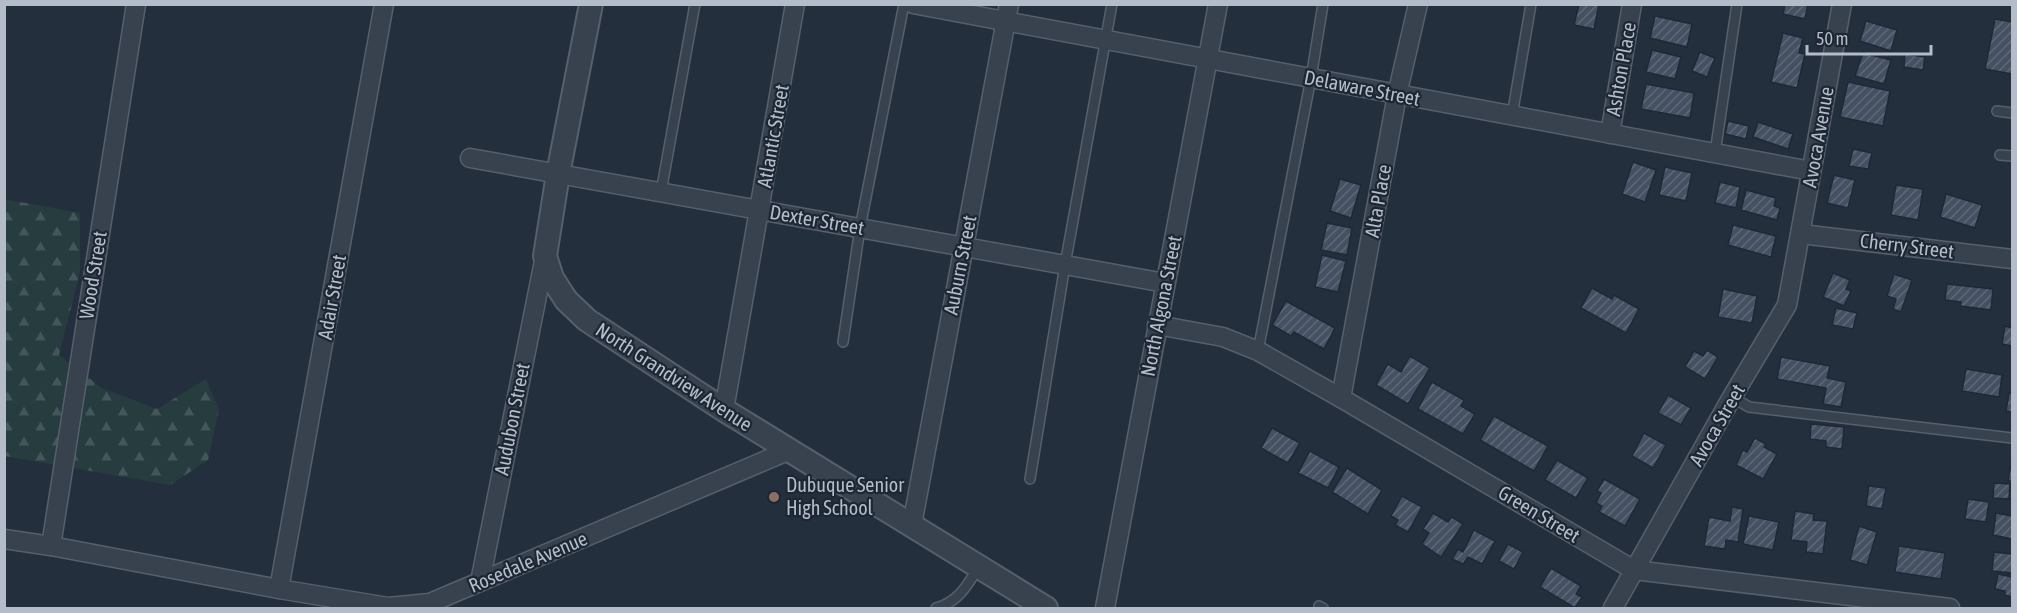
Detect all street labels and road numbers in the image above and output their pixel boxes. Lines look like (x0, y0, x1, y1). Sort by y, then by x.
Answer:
street label: Ashton Place (1601, 20, 1640, 118)
street label: Delaware Street (1302, 65, 1422, 110)
street label: Atlantic Street (752, 82, 793, 189)
street label: Avoca Avenue (1797, 85, 1838, 189)
street label: Alta Place (1360, 163, 1395, 239)
street label: Dexter Street (768, 200, 866, 239)
street label: Auburn Street (939, 213, 980, 317)
street label: Cherry Street (1859, 228, 1956, 263)
street label: Wood Street (74, 229, 111, 321)
street label: North Algona Street (1136, 233, 1185, 378)
street label: Adair Street (313, 252, 350, 341)
street label: North Grandview Avenue (592, 318, 757, 436)
street label: Audubon Street (489, 361, 534, 477)
street label: Avoca Street (1684, 380, 1749, 470)
street label: Green Street (1494, 480, 1584, 547)
street label: Rosedale Avenue (465, 526, 591, 597)

